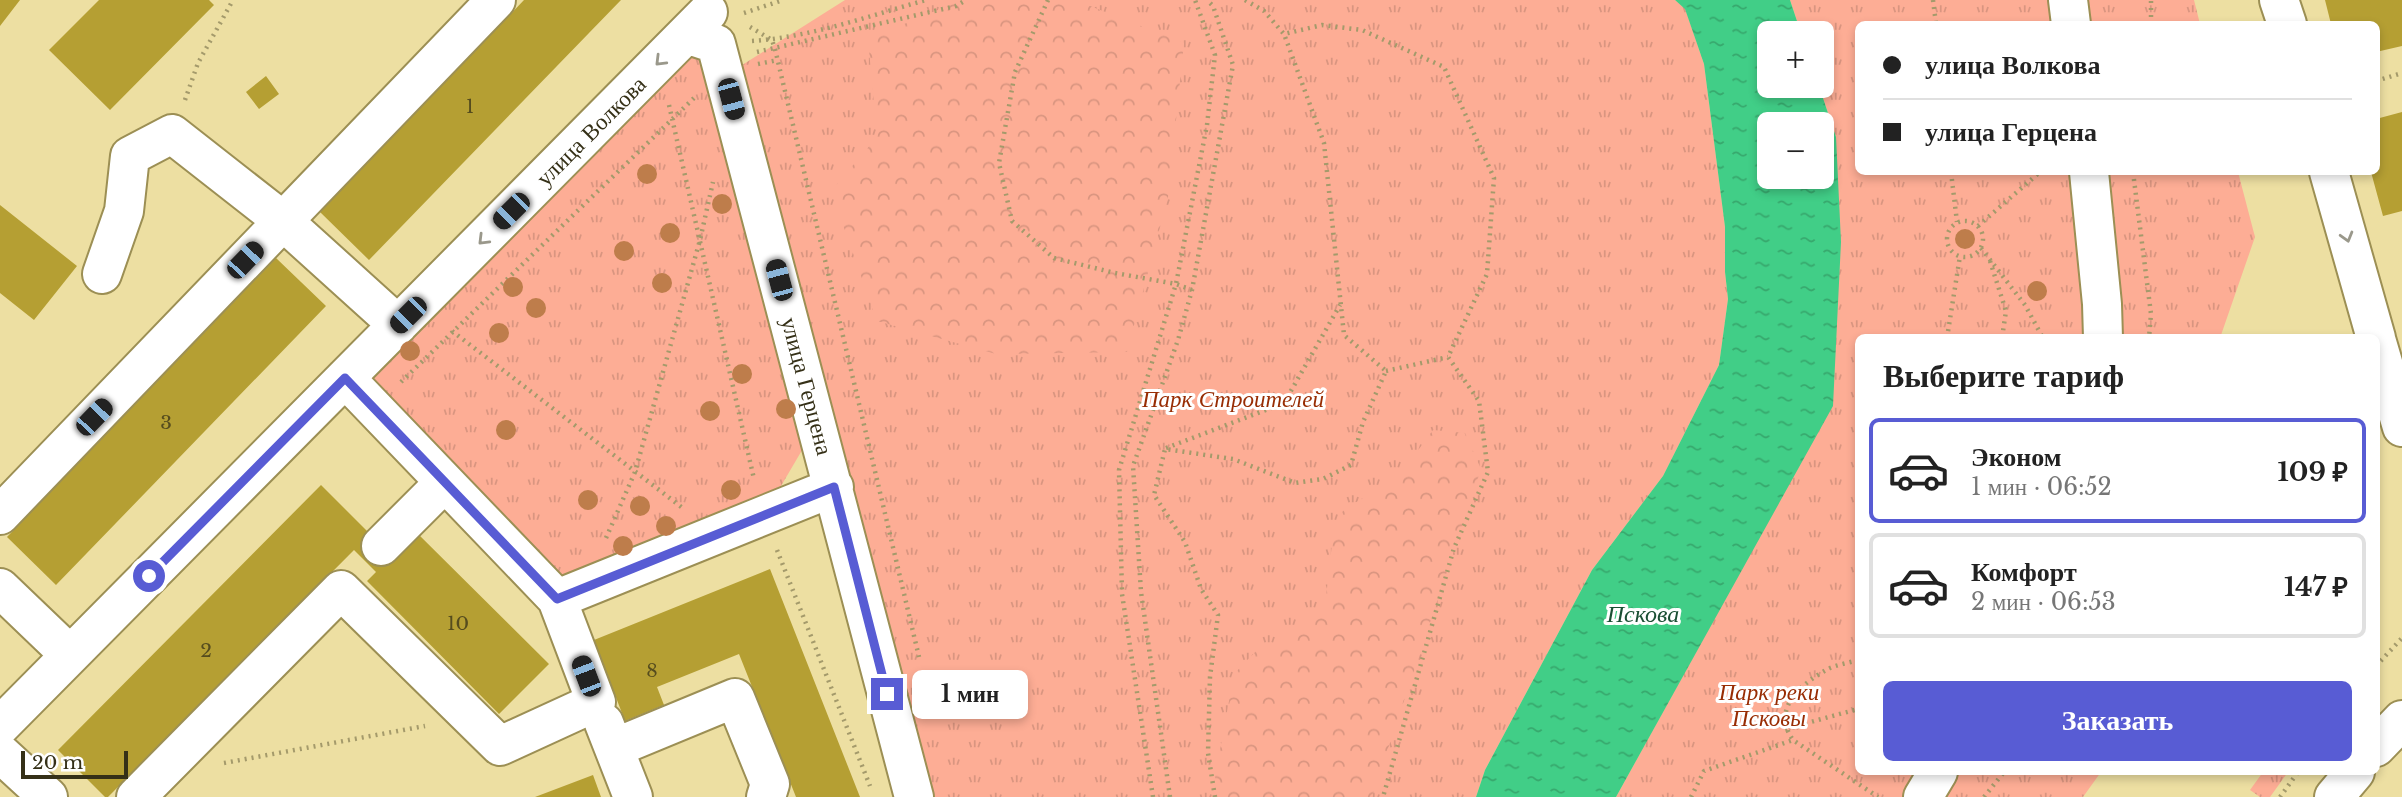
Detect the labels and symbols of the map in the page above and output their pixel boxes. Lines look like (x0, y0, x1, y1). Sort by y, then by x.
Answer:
one-way arrow (655, 52, 668, 65)
street label: улица Волкова (530, 70, 652, 192)
car (716, 76, 747, 122)
house number: 1 (466, 95, 474, 118)
car (489, 189, 534, 233)
one-way arrow (478, 231, 491, 244)
one-way arrow (2339, 231, 2354, 243)
car (223, 238, 268, 282)
car (764, 257, 795, 303)
car (386, 293, 431, 337)
street label: улица Герцена (775, 314, 839, 458)
park label: Парк Строителей (1141, 385, 1325, 413)
car (72, 395, 117, 439)
house number: 3 (160, 411, 172, 434)
route start (133, 560, 165, 592)
water label: Пскова (1606, 599, 1679, 628)
house number: 10 (447, 612, 469, 635)
house number: 2 (200, 639, 212, 662)
car (569, 653, 604, 699)
house number: 8 (646, 659, 658, 682)
callout: 1 мин (912, 670, 1027, 718)
route end (871, 678, 903, 710)
park label: Парк реки Псковы (1718, 678, 1819, 732)
scale bar (21, 748, 128, 780)

